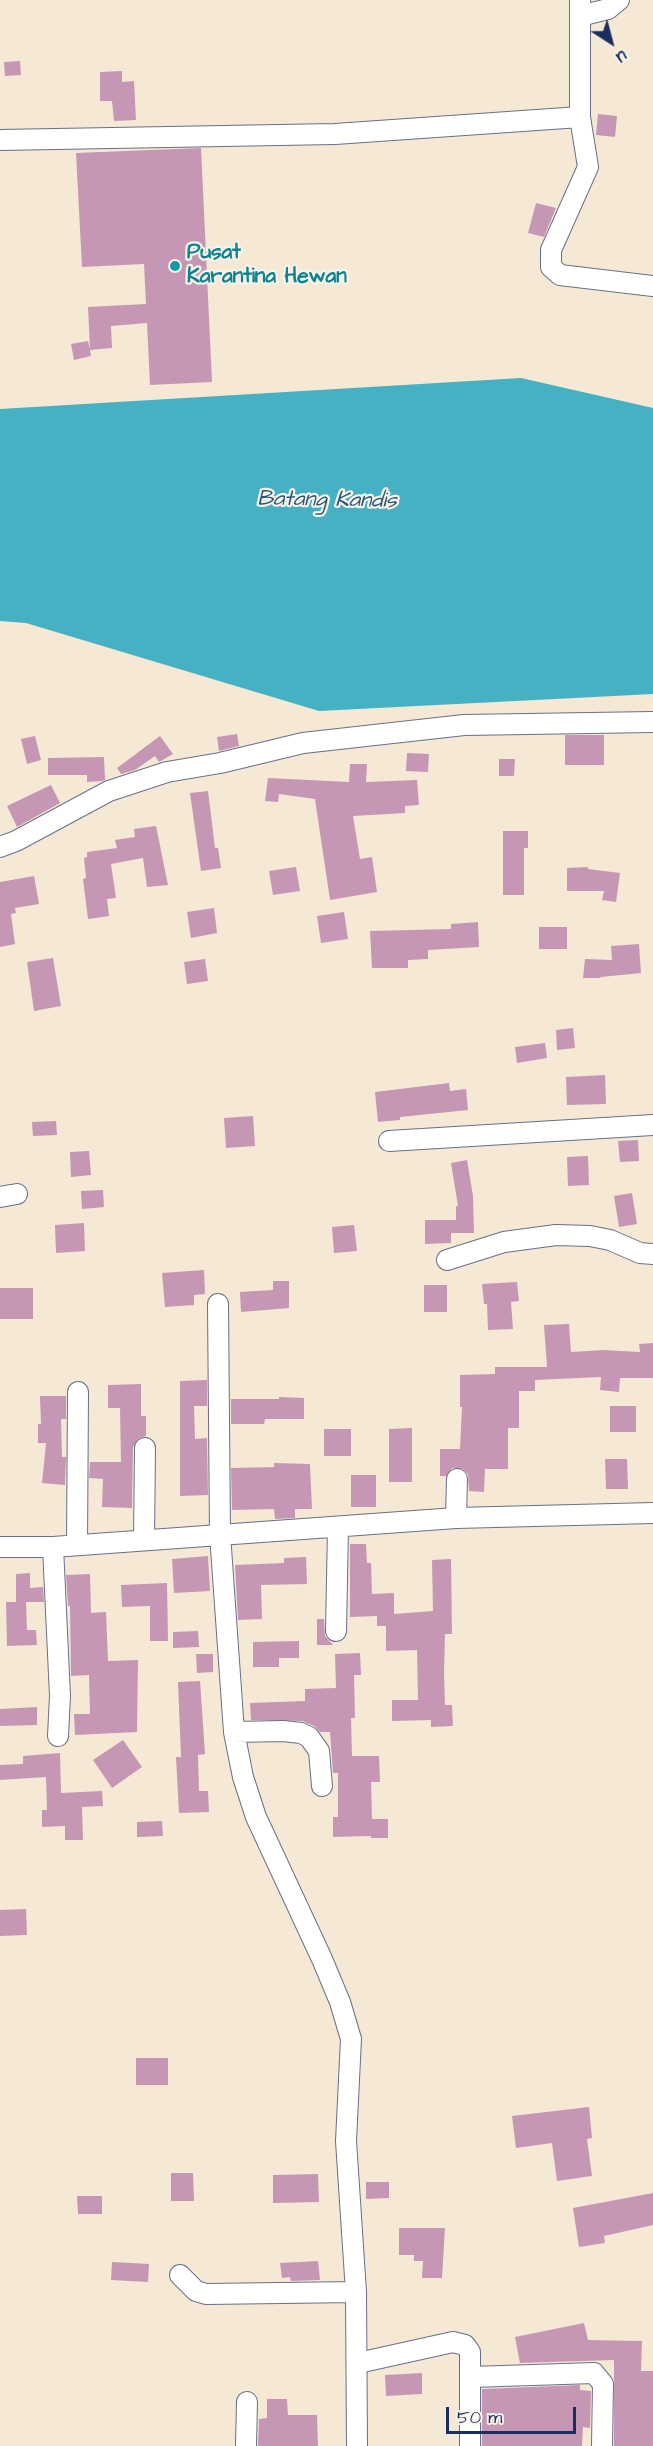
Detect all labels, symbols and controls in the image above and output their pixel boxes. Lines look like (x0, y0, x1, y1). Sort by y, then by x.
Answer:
north arrow (581, 12, 641, 72)
text: U (611, 45, 632, 68)
place label: Pusat Karantina Hewan (187, 241, 347, 291)
marker: Pusat Karantina Hewan (168, 259, 182, 273)
water label: Batang Kandis (257, 487, 397, 515)
scale bar (449, 2395, 580, 2433)
text: 50 m (457, 2405, 502, 2430)

